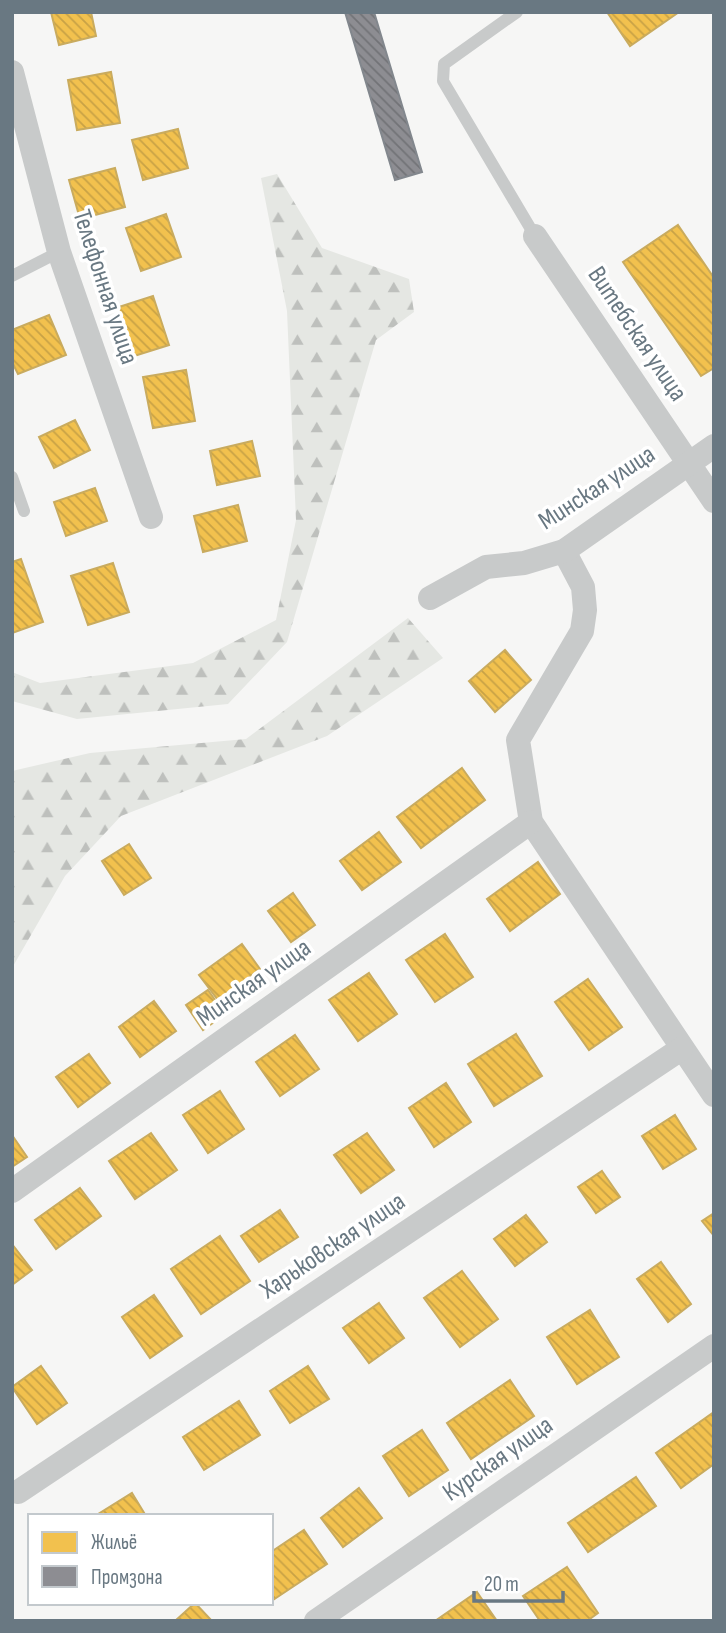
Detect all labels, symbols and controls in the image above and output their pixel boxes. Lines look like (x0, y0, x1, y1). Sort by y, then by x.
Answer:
street label: Телефонная улица (65, 206, 145, 368)
street label: Витебская улица (581, 261, 693, 407)
street label: Минская улица (533, 439, 661, 537)
street label: Минская улица (191, 932, 317, 1034)
street label: Харьковская улица (254, 1186, 411, 1306)
street label: Курская улица (437, 1410, 559, 1508)
legend (28, 1514, 273, 1605)
text: Жильё (91, 1530, 137, 1555)
scale bar (474, 1560, 563, 1604)
text: Промзона (91, 1565, 162, 1590)
text: 20 m (484, 1572, 519, 1597)

